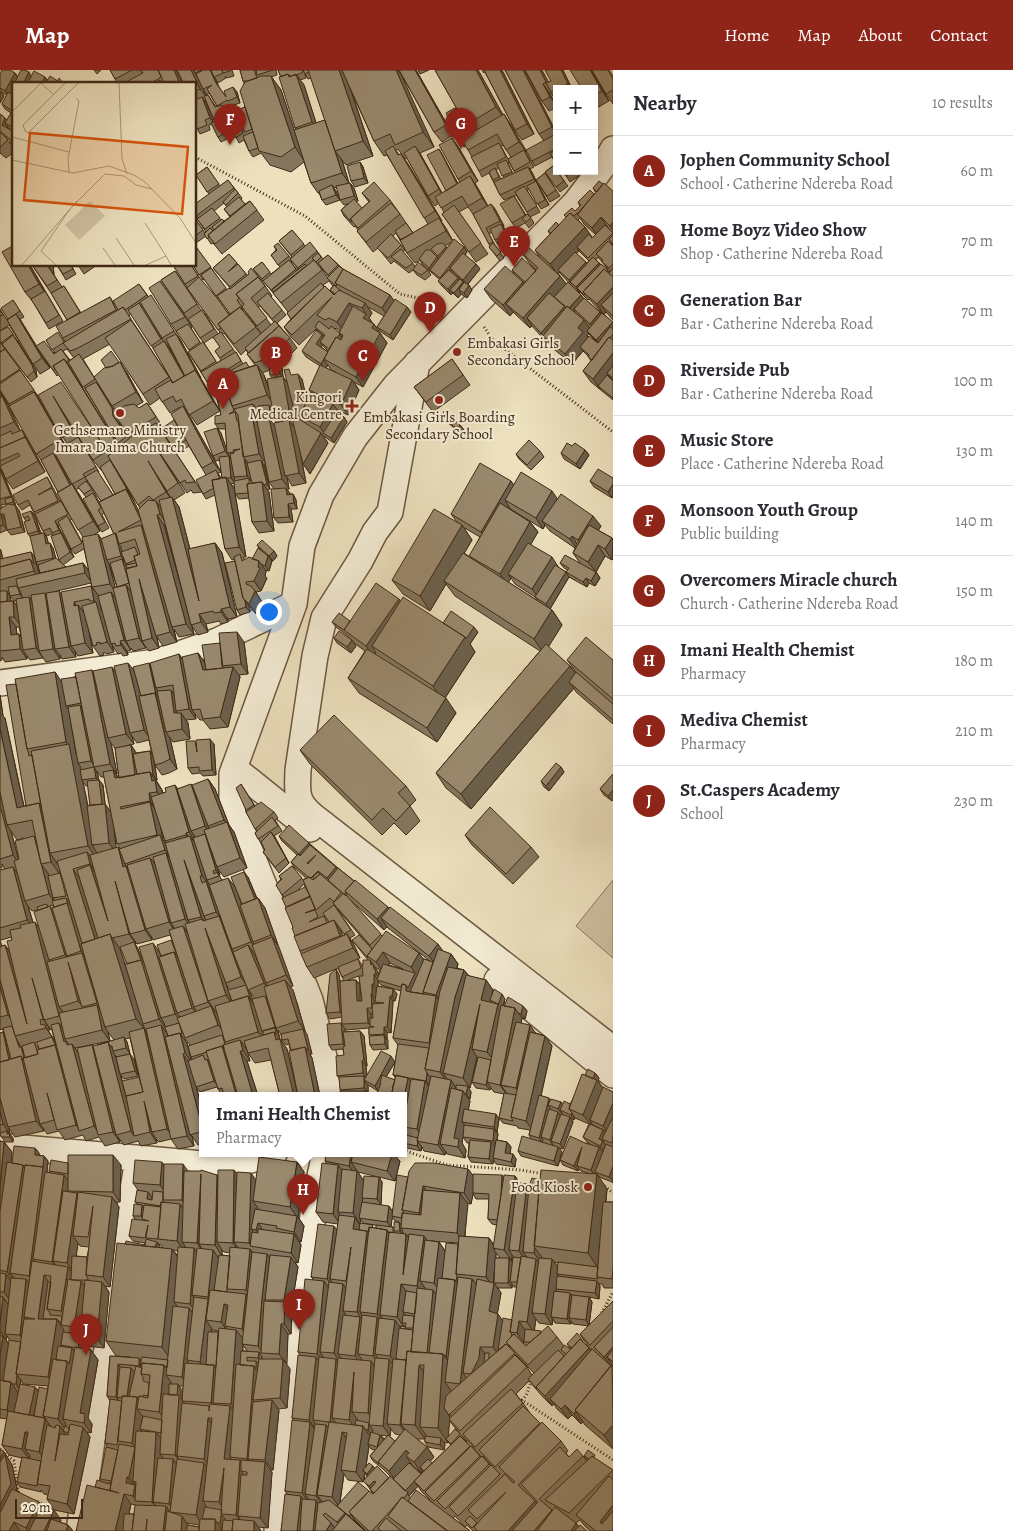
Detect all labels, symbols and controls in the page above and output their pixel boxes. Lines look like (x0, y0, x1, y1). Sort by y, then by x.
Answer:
text: Map (25, 19, 69, 51)
text: Home (724, 23, 769, 47)
text: Map (797, 23, 830, 47)
text: About (858, 23, 902, 47)
text: Contact (930, 23, 988, 47)
inset map (12, 82, 196, 266)
map controls (553, 85, 598, 175)
button: + (553, 85, 598, 130)
text: Nearby (633, 89, 696, 117)
text: 10 results (932, 92, 993, 114)
pin: F (214, 104, 246, 145)
pin: G (445, 108, 477, 149)
button: − (553, 130, 598, 175)
text: Jophen Community School (680, 147, 890, 173)
text: A (644, 160, 654, 182)
text: 60 m (961, 160, 993, 182)
text: School · Catherine Ndereba Road (680, 173, 893, 195)
text: Home Boyz Video Show (680, 217, 866, 243)
pin: E (498, 226, 530, 267)
text: B (644, 230, 654, 252)
text: 70 m (961, 230, 993, 252)
text: Shop · Catherine Ndereba Road (680, 243, 883, 265)
text: Generation Bar (680, 287, 802, 313)
pin: D (414, 292, 446, 333)
text: C (644, 300, 654, 322)
text: 70 m (961, 300, 993, 322)
text: Bar · Catherine Ndereba Road (680, 313, 873, 335)
place label: Embakasi Girls Secondary School (467, 333, 575, 370)
pin: B (260, 337, 292, 378)
pin: C (347, 340, 379, 381)
marker: Embakasi Girls Secondary School (451, 346, 463, 358)
text: Riverside Pub (680, 357, 789, 383)
pin: A (207, 368, 239, 409)
text: D (643, 370, 655, 392)
text: 100 m (954, 370, 993, 392)
text: Bar · Catherine Ndereba Road (680, 383, 873, 405)
place label: Kingori Medical Centre (249, 387, 342, 424)
marker: Embakasi Girls Boarding Secondary School (433, 394, 445, 406)
marker: Kingori Medical Centre (346, 400, 358, 412)
marker: Gethsemane Ministry Imara Daima Church (114, 407, 126, 419)
place label: Embakasi Girls Boarding Secondary School (363, 407, 516, 444)
place label: Gethsemane Ministry Imara Daima Church (54, 420, 186, 457)
text: Music Store (680, 427, 774, 453)
text: E (644, 440, 654, 462)
text: 130 m (956, 440, 993, 462)
text: Place · Catherine Ndereba Road (680, 453, 884, 475)
text: Monsoon Youth Group (680, 497, 858, 523)
text: F (645, 510, 653, 532)
text: 140 m (955, 510, 993, 532)
text: Public building (680, 523, 779, 545)
text: Overcomers Miracle church (680, 567, 898, 593)
text: G (644, 580, 654, 602)
text: 150 m (956, 580, 993, 602)
text: Church · Catherine Ndereba Road (680, 593, 898, 615)
your location (256, 599, 282, 625)
text: Imani Health Chemist (680, 637, 855, 663)
text: H (643, 650, 655, 672)
text: 180 m (955, 650, 993, 672)
text: Pharmacy (680, 663, 746, 685)
text: Mediva Chemist (680, 707, 808, 733)
text: I (646, 720, 652, 742)
text: 210 m (955, 720, 993, 742)
text: Pharmacy (680, 733, 746, 755)
text: St.Caspers Academy (680, 777, 840, 803)
text: J (646, 790, 652, 812)
text: 230 m (954, 790, 993, 812)
text: School (680, 803, 723, 825)
popup (199, 1092, 407, 1157)
text: Imani Health Chemist (216, 1101, 390, 1127)
text: Pharmacy (216, 1127, 281, 1149)
pin: H (287, 1174, 319, 1215)
place label: Food Kiosk (510, 1177, 579, 1197)
marker: Food Kiosk (582, 1181, 594, 1193)
pin: I (283, 1289, 315, 1330)
pin: J (70, 1314, 102, 1355)
scale bar (15, 1496, 82, 1519)
text: 20 m (22, 1498, 51, 1517)

